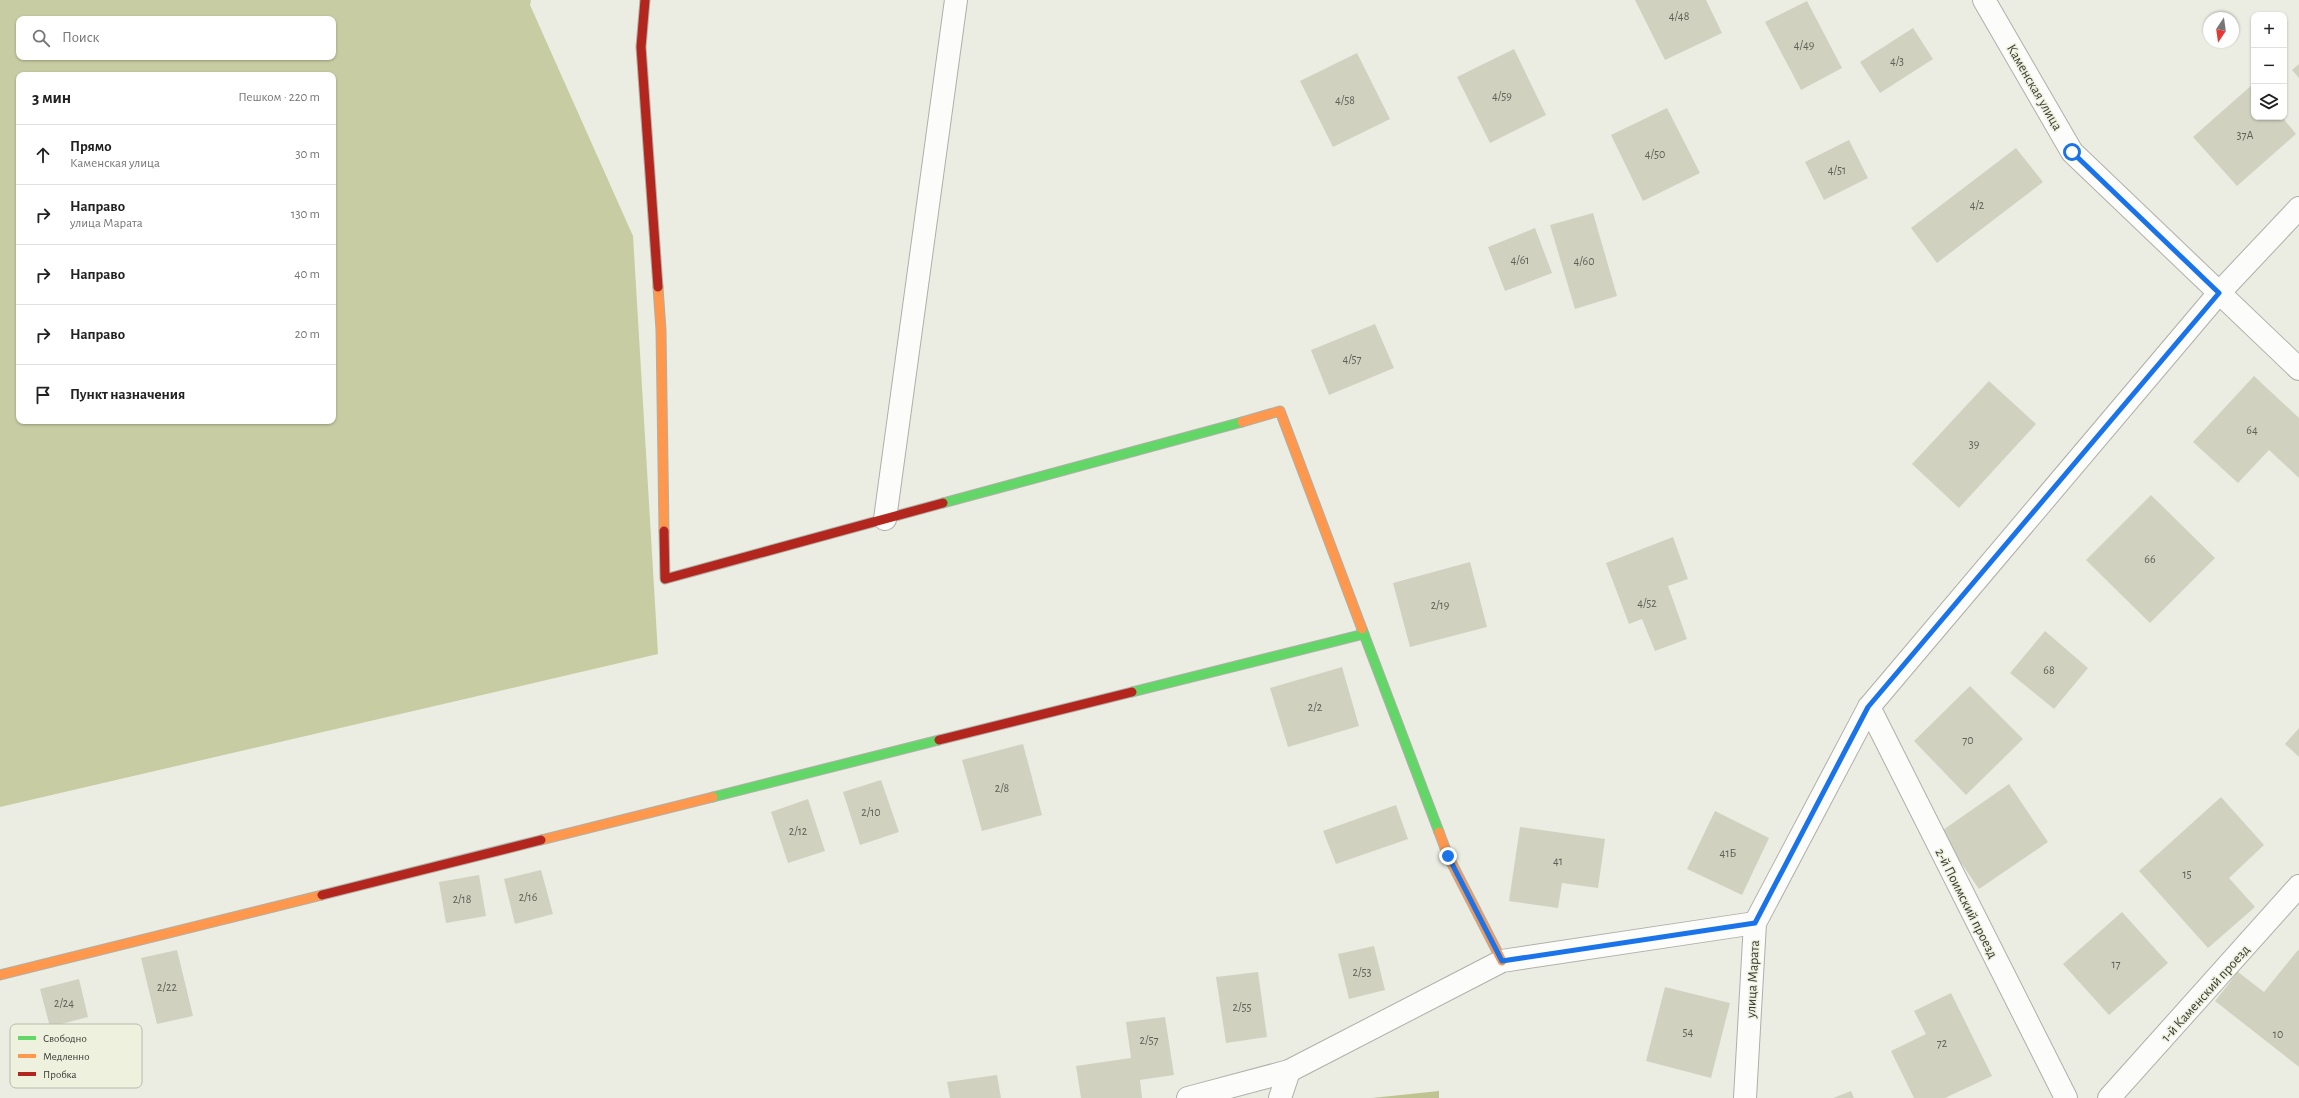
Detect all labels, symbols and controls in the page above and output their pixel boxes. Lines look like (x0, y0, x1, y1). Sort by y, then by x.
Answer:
house number: 4/48 (1669, 10, 1690, 22)
north arrow (2203, 12, 2239, 48)
map controls (2251, 12, 2287, 120)
button: + (2251, 12, 2287, 48)
search box (16, 16, 336, 60)
icon: search (30, 27, 52, 49)
text: Поиск (62, 30, 100, 45)
house number: 4/49 (1794, 39, 1815, 51)
street label: Каменская улица (2004, 42, 2065, 133)
button: − (2251, 48, 2287, 84)
house number: 4/3 (1890, 55, 1904, 67)
button: layers (2251, 84, 2287, 120)
text: 3 мин (32, 89, 71, 106)
house number: 4/59 (1492, 90, 1512, 102)
text: Пешком · 220 m (238, 91, 320, 104)
house number: 4/58 (1335, 94, 1355, 106)
house number: 37А (2236, 129, 2254, 141)
text: Прямо (70, 139, 112, 154)
route start (2063, 143, 2081, 161)
icon: ahead (32, 144, 54, 166)
text: 30 m (295, 148, 320, 161)
house number: 4/50 (1645, 148, 1665, 160)
text: Каменская улица (70, 157, 160, 170)
house number: 4/51 (1828, 164, 1846, 176)
text: Направо (70, 199, 125, 214)
house number: 4/2 (1970, 199, 1985, 211)
icon: right (32, 204, 54, 226)
text: 130 m (291, 208, 320, 221)
text: улица Марата (70, 217, 143, 230)
house number: 4/61 (1511, 254, 1529, 266)
house number: 4/60 (1573, 255, 1595, 267)
icon: right (32, 264, 54, 286)
text: Направо (70, 267, 125, 282)
text: 40 m (294, 268, 320, 281)
icon: right (32, 324, 54, 346)
text: Направо (70, 327, 125, 342)
text: 20 m (295, 328, 320, 341)
house number: 4/57 (1342, 353, 1362, 365)
icon: arrive (32, 384, 54, 406)
text: Пункт назначения (70, 387, 185, 402)
house number: 64 (2246, 424, 2258, 436)
house number: 39 (1969, 438, 1980, 450)
house number: 66 (2144, 553, 2156, 565)
house number: 4/52 (1637, 597, 1657, 609)
house number: 2/19 (1431, 599, 1450, 611)
house number: 68 (2043, 664, 2055, 676)
house number: 2/2 (1308, 701, 1323, 713)
house number: 70 (1962, 734, 1974, 746)
house number: 2/8 (995, 782, 1010, 794)
house number: 2/10 (861, 806, 881, 818)
house number: 2/12 (789, 825, 808, 837)
street label: 2-й Поимский проезд (1932, 846, 2000, 961)
route end (1439, 847, 1457, 865)
house number: 41Б (1720, 847, 1737, 859)
house number: 41 (1553, 855, 1563, 867)
house number: 15 (2182, 868, 2192, 880)
house number: 2/16 (519, 891, 538, 903)
house number: 2/18 (453, 893, 472, 905)
street label: улица Марата (1744, 939, 1762, 1019)
street label: 1-й Каменский проезд (2159, 943, 2253, 1045)
house number: 17 (2111, 958, 2121, 970)
house number: 2/53 (1353, 966, 1371, 978)
house number: 2/22 (157, 981, 177, 993)
house number: 2/24 (54, 997, 74, 1009)
house number: 2/55 (1233, 1001, 1251, 1013)
legend (10, 1024, 142, 1088)
house number: 54 (1683, 1026, 1694, 1038)
house number: 10 (2273, 1028, 2283, 1040)
text: Свободно (43, 1033, 87, 1044)
house number: 2/57 (1140, 1034, 1158, 1046)
house number: 72 (1937, 1037, 1948, 1049)
text: Медленно (43, 1051, 90, 1062)
text: Пробка (43, 1069, 76, 1080)

